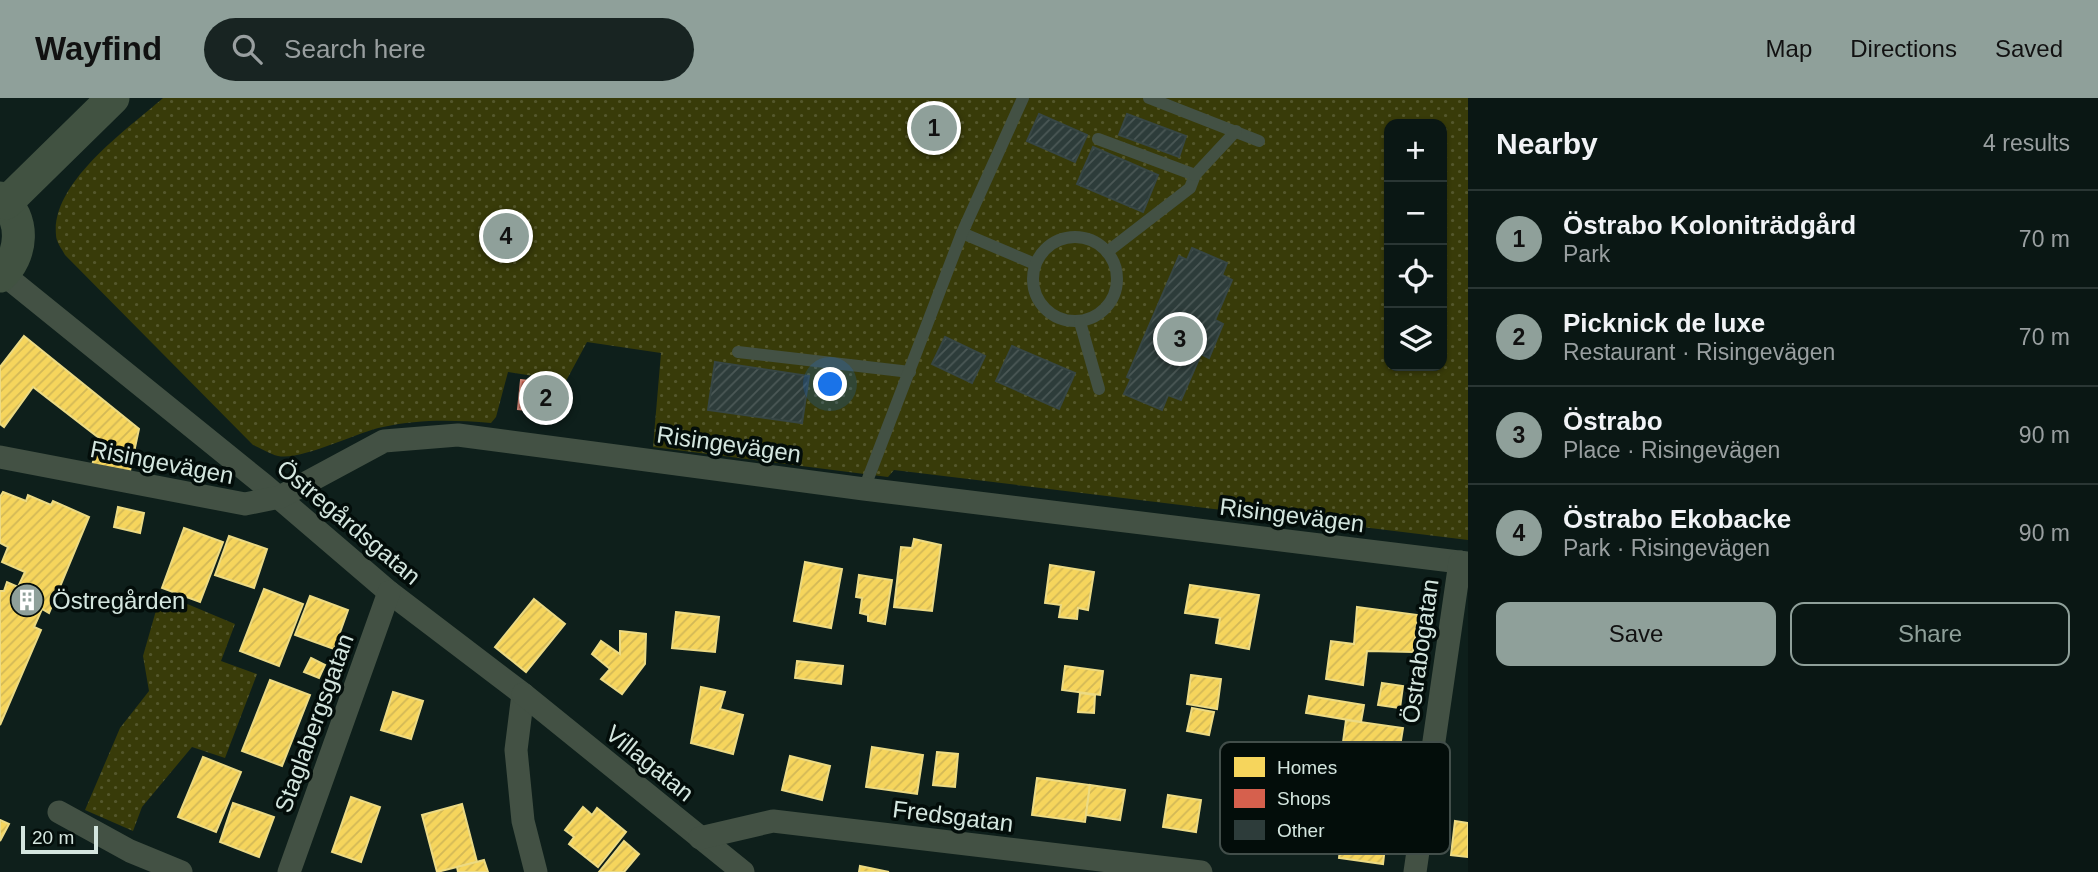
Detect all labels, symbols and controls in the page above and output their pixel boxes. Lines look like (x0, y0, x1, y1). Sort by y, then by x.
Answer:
search box (204, 18, 694, 81)
text: Wayfind (35, 30, 162, 67)
icon: search (228, 30, 266, 68)
text: Search here (284, 34, 426, 64)
text: Map (1766, 35, 1812, 62)
text: Directions (1850, 35, 1957, 62)
text: Saved (1995, 35, 2063, 62)
pin: 1 (911, 102, 957, 154)
map controls (1384, 119, 1447, 371)
button: + (1384, 119, 1447, 182)
text: Nearby (1496, 127, 1598, 160)
text: 4 results (1983, 130, 2070, 156)
button: − (1384, 182, 1447, 245)
pin: 4 (483, 210, 529, 262)
text: Östrabo Koloniträdgård (1563, 210, 1856, 240)
text: 1 (1513, 226, 1525, 252)
text: 70 m (2019, 226, 2070, 252)
text: Park (1563, 241, 1610, 267)
button: locate (1384, 245, 1447, 308)
button: layers (1384, 308, 1447, 371)
text: Picknick de luxe (1563, 308, 1765, 338)
pin: 3 (1157, 313, 1203, 365)
text: 2 (1513, 324, 1525, 350)
text: 70 m (2019, 324, 2070, 350)
text: Restaurant · Risingevägen (1563, 339, 1835, 365)
your location (813, 367, 847, 401)
pin: 2 (523, 372, 569, 424)
text: Östrabo (1563, 406, 1663, 436)
street label: Risingevägen (655, 421, 803, 467)
text: 3 (1513, 422, 1525, 448)
text: 90 m (2019, 422, 2070, 448)
street label: Risingevägen (88, 435, 236, 489)
text: Place · Risingevägen (1563, 437, 1780, 463)
street label: Östregårdsgatan (272, 454, 426, 590)
street label: Risingevägen (1218, 493, 1366, 537)
text: Östrabo Ekobacke (1563, 504, 1791, 534)
text: 4 (1513, 520, 1525, 546)
text: 90 m (2019, 520, 2070, 546)
text: Park · Risingevägen (1563, 535, 1770, 561)
street label: Östrabogatan (1397, 577, 1443, 725)
building icon: Östregården (8, 581, 46, 619)
place label: Östregården (52, 587, 185, 614)
button: Save (1496, 602, 1776, 666)
button: Share (1790, 602, 2070, 666)
street label: Staglabergsgatan (269, 630, 359, 816)
street label: Villagatan (601, 719, 699, 807)
legend (1220, 742, 1450, 854)
text: Homes (1277, 757, 1337, 778)
text: Shops (1277, 788, 1331, 809)
street label: Fredsgatan (891, 795, 1015, 837)
text: Other (1277, 820, 1325, 841)
scale bar (21, 823, 98, 855)
text: 20 m (32, 827, 74, 848)

